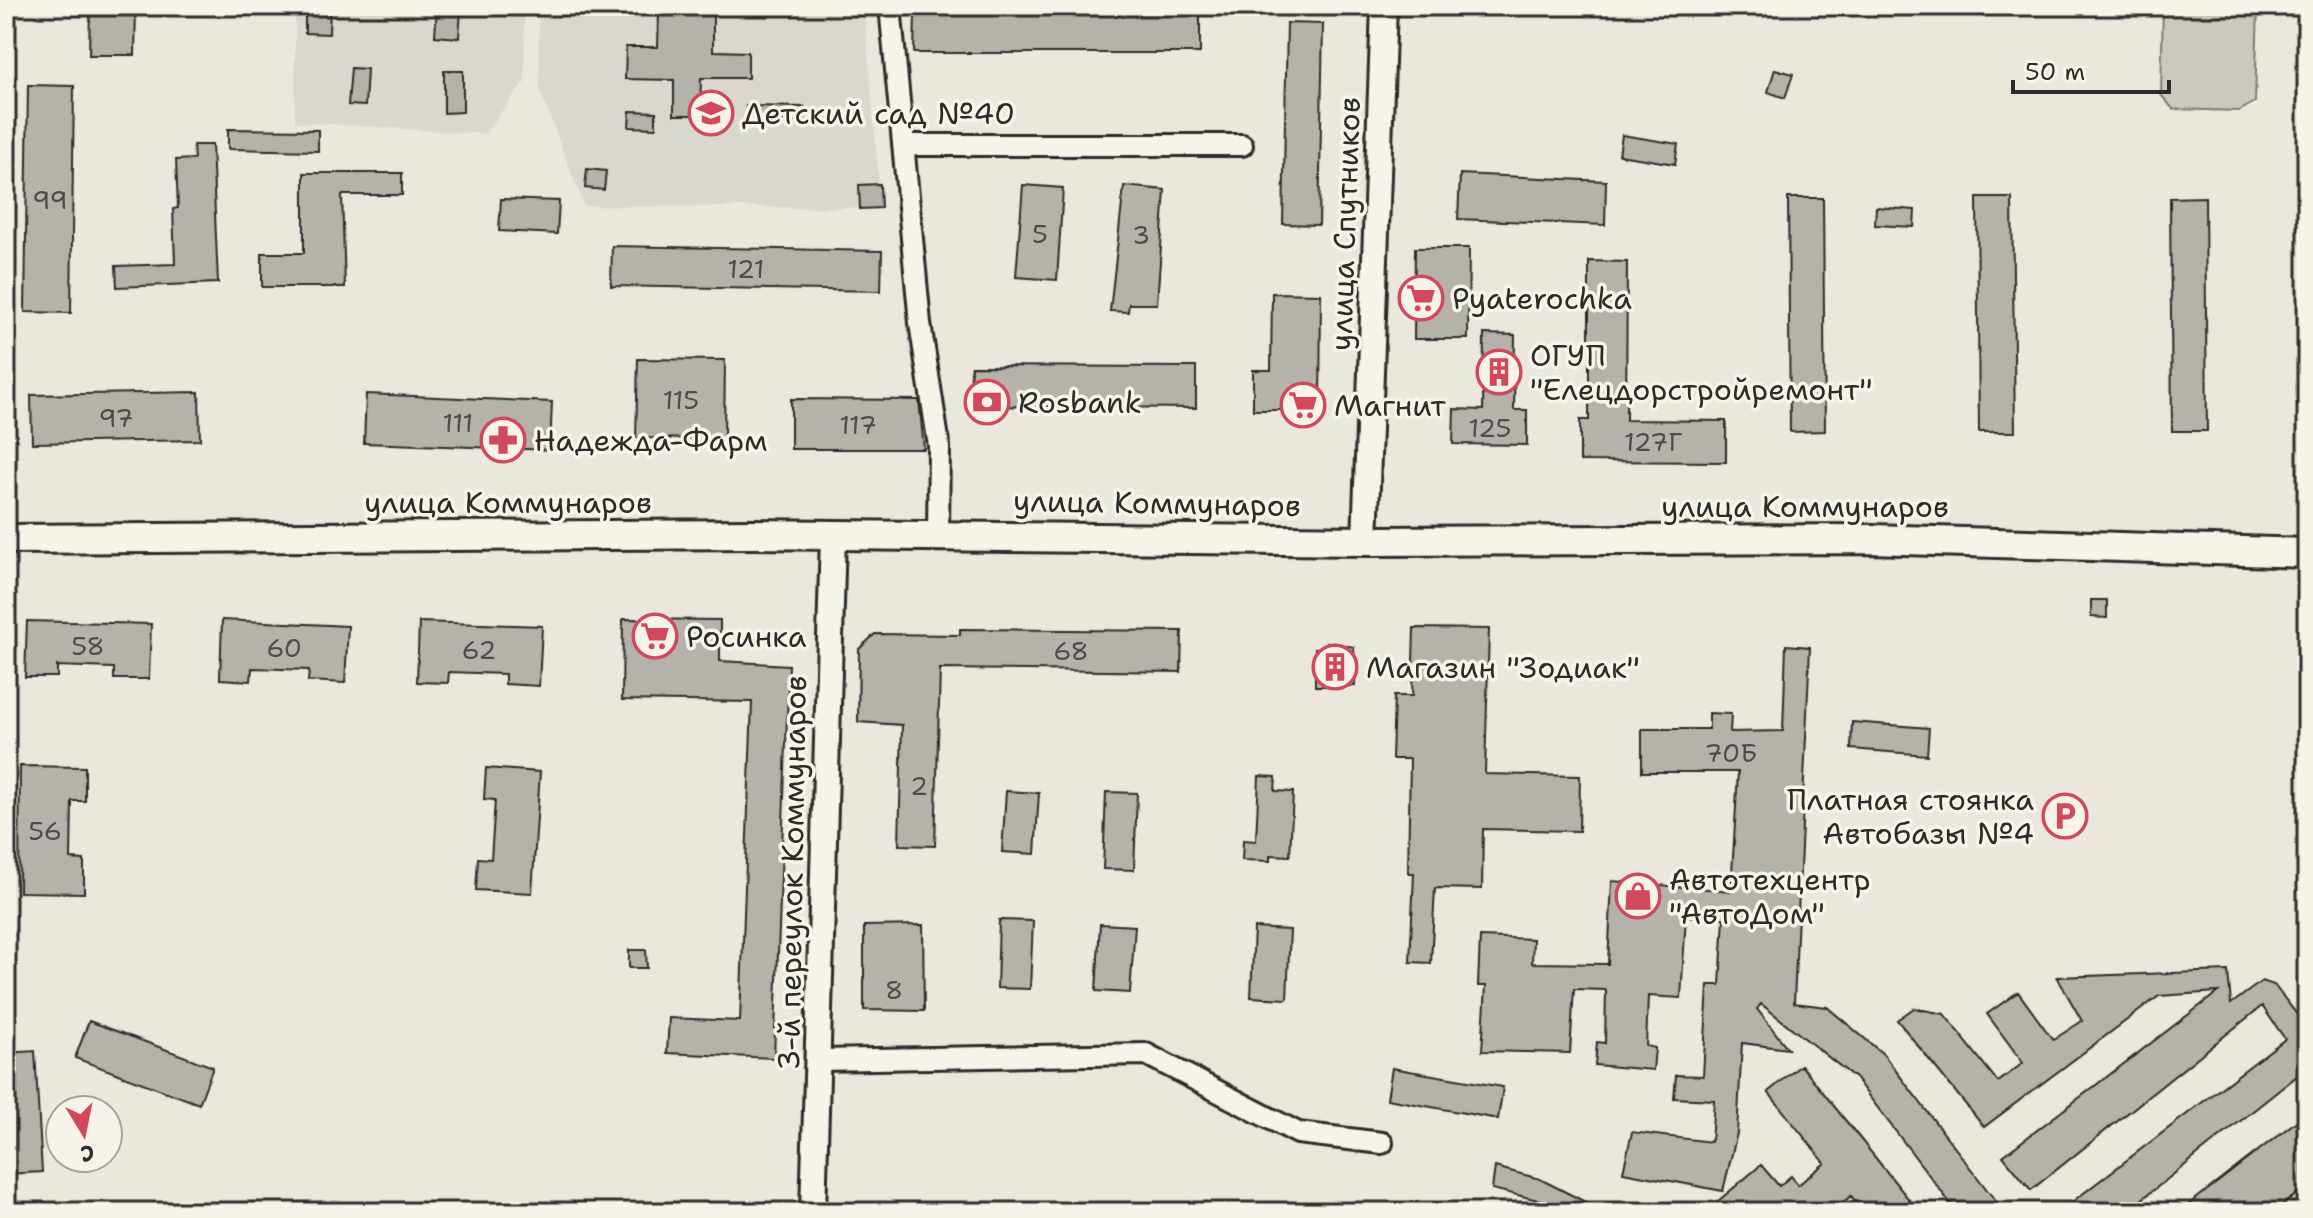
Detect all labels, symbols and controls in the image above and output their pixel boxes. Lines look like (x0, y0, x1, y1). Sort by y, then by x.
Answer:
scale bar (2013, 44, 2169, 94)
text: 50 m (2025, 56, 2085, 88)
school or university icon: Детский сад №40 (687, 89, 735, 137)
place label: Детский сад №40 (742, 93, 1015, 134)
street label: улица Спутников (1320, 96, 1370, 352)
house number: 99 (32, 182, 68, 217)
house number: 5 (1032, 216, 1048, 251)
house number: 3 (1132, 217, 1150, 252)
house number: 121 (727, 251, 765, 286)
supermarket icon: Pyaterochka (1397, 274, 1445, 322)
place label: Pyaterochka (1452, 278, 1632, 319)
place label: ОГУП "Елецдорстройремонт" (1530, 335, 1873, 410)
building icon: ОГУП "Елецдорстройремонт" (1475, 348, 1523, 396)
bank icon: Rosbank (963, 378, 1011, 426)
supermarket icon: Магнит (1279, 381, 1327, 429)
house number: 115 (663, 382, 699, 417)
place label: Rosbank (1018, 382, 1142, 423)
place label: Магнит (1334, 385, 1447, 426)
house number: 97 (99, 400, 133, 435)
house number: 111 (443, 405, 473, 440)
house number: 117 (839, 407, 877, 442)
house number: 125 (1468, 410, 1512, 445)
pharmacy icon: Надежда-Фарм (479, 416, 527, 464)
place label: Надежда-Фарм (534, 420, 767, 461)
house number: 127Г (1624, 424, 1682, 459)
street label: улица Коммунаров (1013, 480, 1301, 526)
street label: улица Коммунаров (364, 482, 652, 523)
street label: улица Коммунаров (1661, 486, 1949, 527)
supermarket icon: Росинка (631, 612, 679, 660)
place label: Росинка (686, 616, 807, 657)
house number: 58 (71, 628, 105, 663)
house number: 60 (266, 630, 302, 665)
house number: 62 (462, 632, 496, 667)
house number: 68 (1053, 633, 1089, 668)
building icon: Магазин "Зодиак" (1311, 643, 1359, 691)
place label: Магазин "Зодиак" (1366, 647, 1640, 688)
street label: 3-й переулок Коммунаров (768, 675, 816, 1071)
house number: 70Б (1705, 735, 1757, 770)
house number: 2 (910, 768, 928, 803)
place label: Платная стоянка Автобазы №4 (1787, 779, 2034, 854)
parking icon: Платная стоянка Автобазы №4 (2041, 792, 2089, 840)
house number: 56 (28, 813, 62, 848)
place label: Автотехцентр "АвтоДом" (1669, 859, 1871, 934)
shop icon: Автотехцентр "АвтоДом" (1614, 872, 1662, 920)
house number: 8 (885, 972, 903, 1007)
north arrow (44, 1094, 124, 1174)
text: С (78, 1138, 97, 1169)

